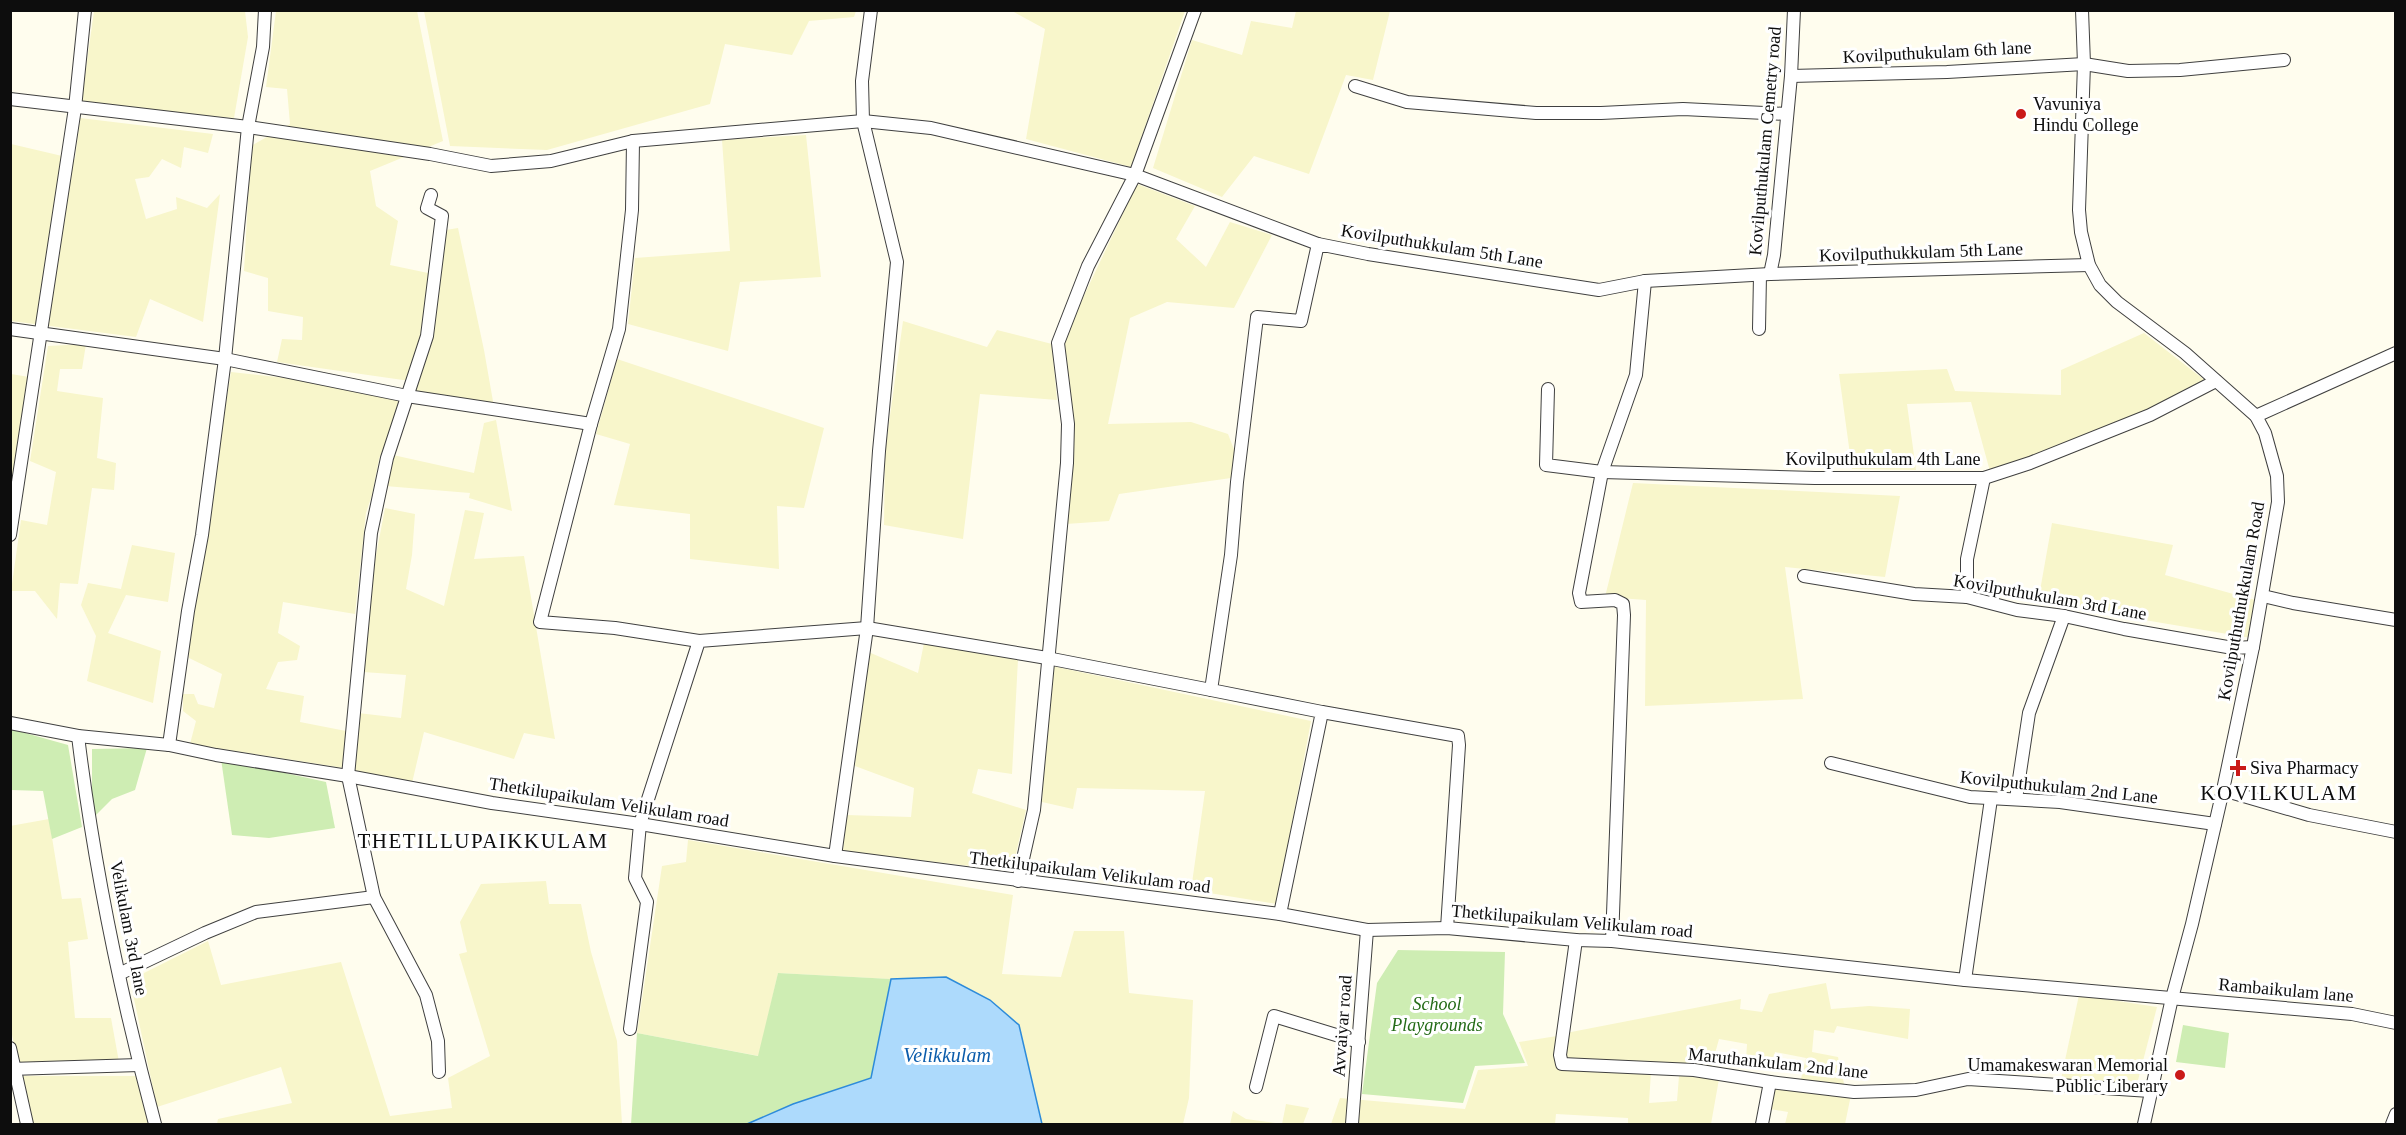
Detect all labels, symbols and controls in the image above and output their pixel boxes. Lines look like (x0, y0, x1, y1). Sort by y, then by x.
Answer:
street label: Kovilputhukulam Cemetry road (1745, 26, 1785, 256)
street label: Kovilputhukulam 6th lane (1842, 37, 2032, 67)
place label: Vavuniya Hindu College (2033, 94, 2139, 135)
marker: Vavuniya Hindu College (2014, 107, 2028, 121)
street label: Kovilputhukkulam 5th Lane (1340, 220, 1544, 272)
street label: Kovilputhukkulam 5th Lane (1819, 238, 2023, 266)
street label: Kovilputhukulam 4th Lane (1786, 449, 1980, 469)
street label: Kovilputhuthukkulam Road (2214, 500, 2268, 702)
street label: Kovilputhukulam 3rd Lane (1952, 570, 2148, 624)
place label: Siva Pharmacy (2250, 758, 2358, 778)
marker: Siva Pharmacy (2231, 761, 2245, 775)
street label: Kovilputhukulam 2nd Lane (1959, 767, 2159, 807)
street label: Thetkilupaikulam Velikulam road (488, 773, 730, 831)
district label: KOVILKULAM (2200, 781, 2358, 805)
district label: THETILLUPAIKKULAM (357, 829, 609, 853)
street label: Thetkilupaikulam Velikulam road (968, 847, 1212, 897)
street label: Velikulam 3rd lane (106, 859, 152, 997)
street label: Thetkilupaikulam Velikulam road (1450, 900, 1694, 942)
street label: Avvaiyar road (1328, 974, 1356, 1078)
street label: Rambaikulam lane (2218, 974, 2354, 1006)
park label: School Playgrounds (1390, 994, 1483, 1035)
water label: Velikkulam (903, 1044, 991, 1066)
street label: Maruthankulam 2nd lane (1687, 1044, 1869, 1082)
place label: Umamakeswaran Memorial Public Liberary (1968, 1055, 2168, 1096)
marker: Umamakeswaran Memorial Public Liberary (2173, 1068, 2187, 1082)

